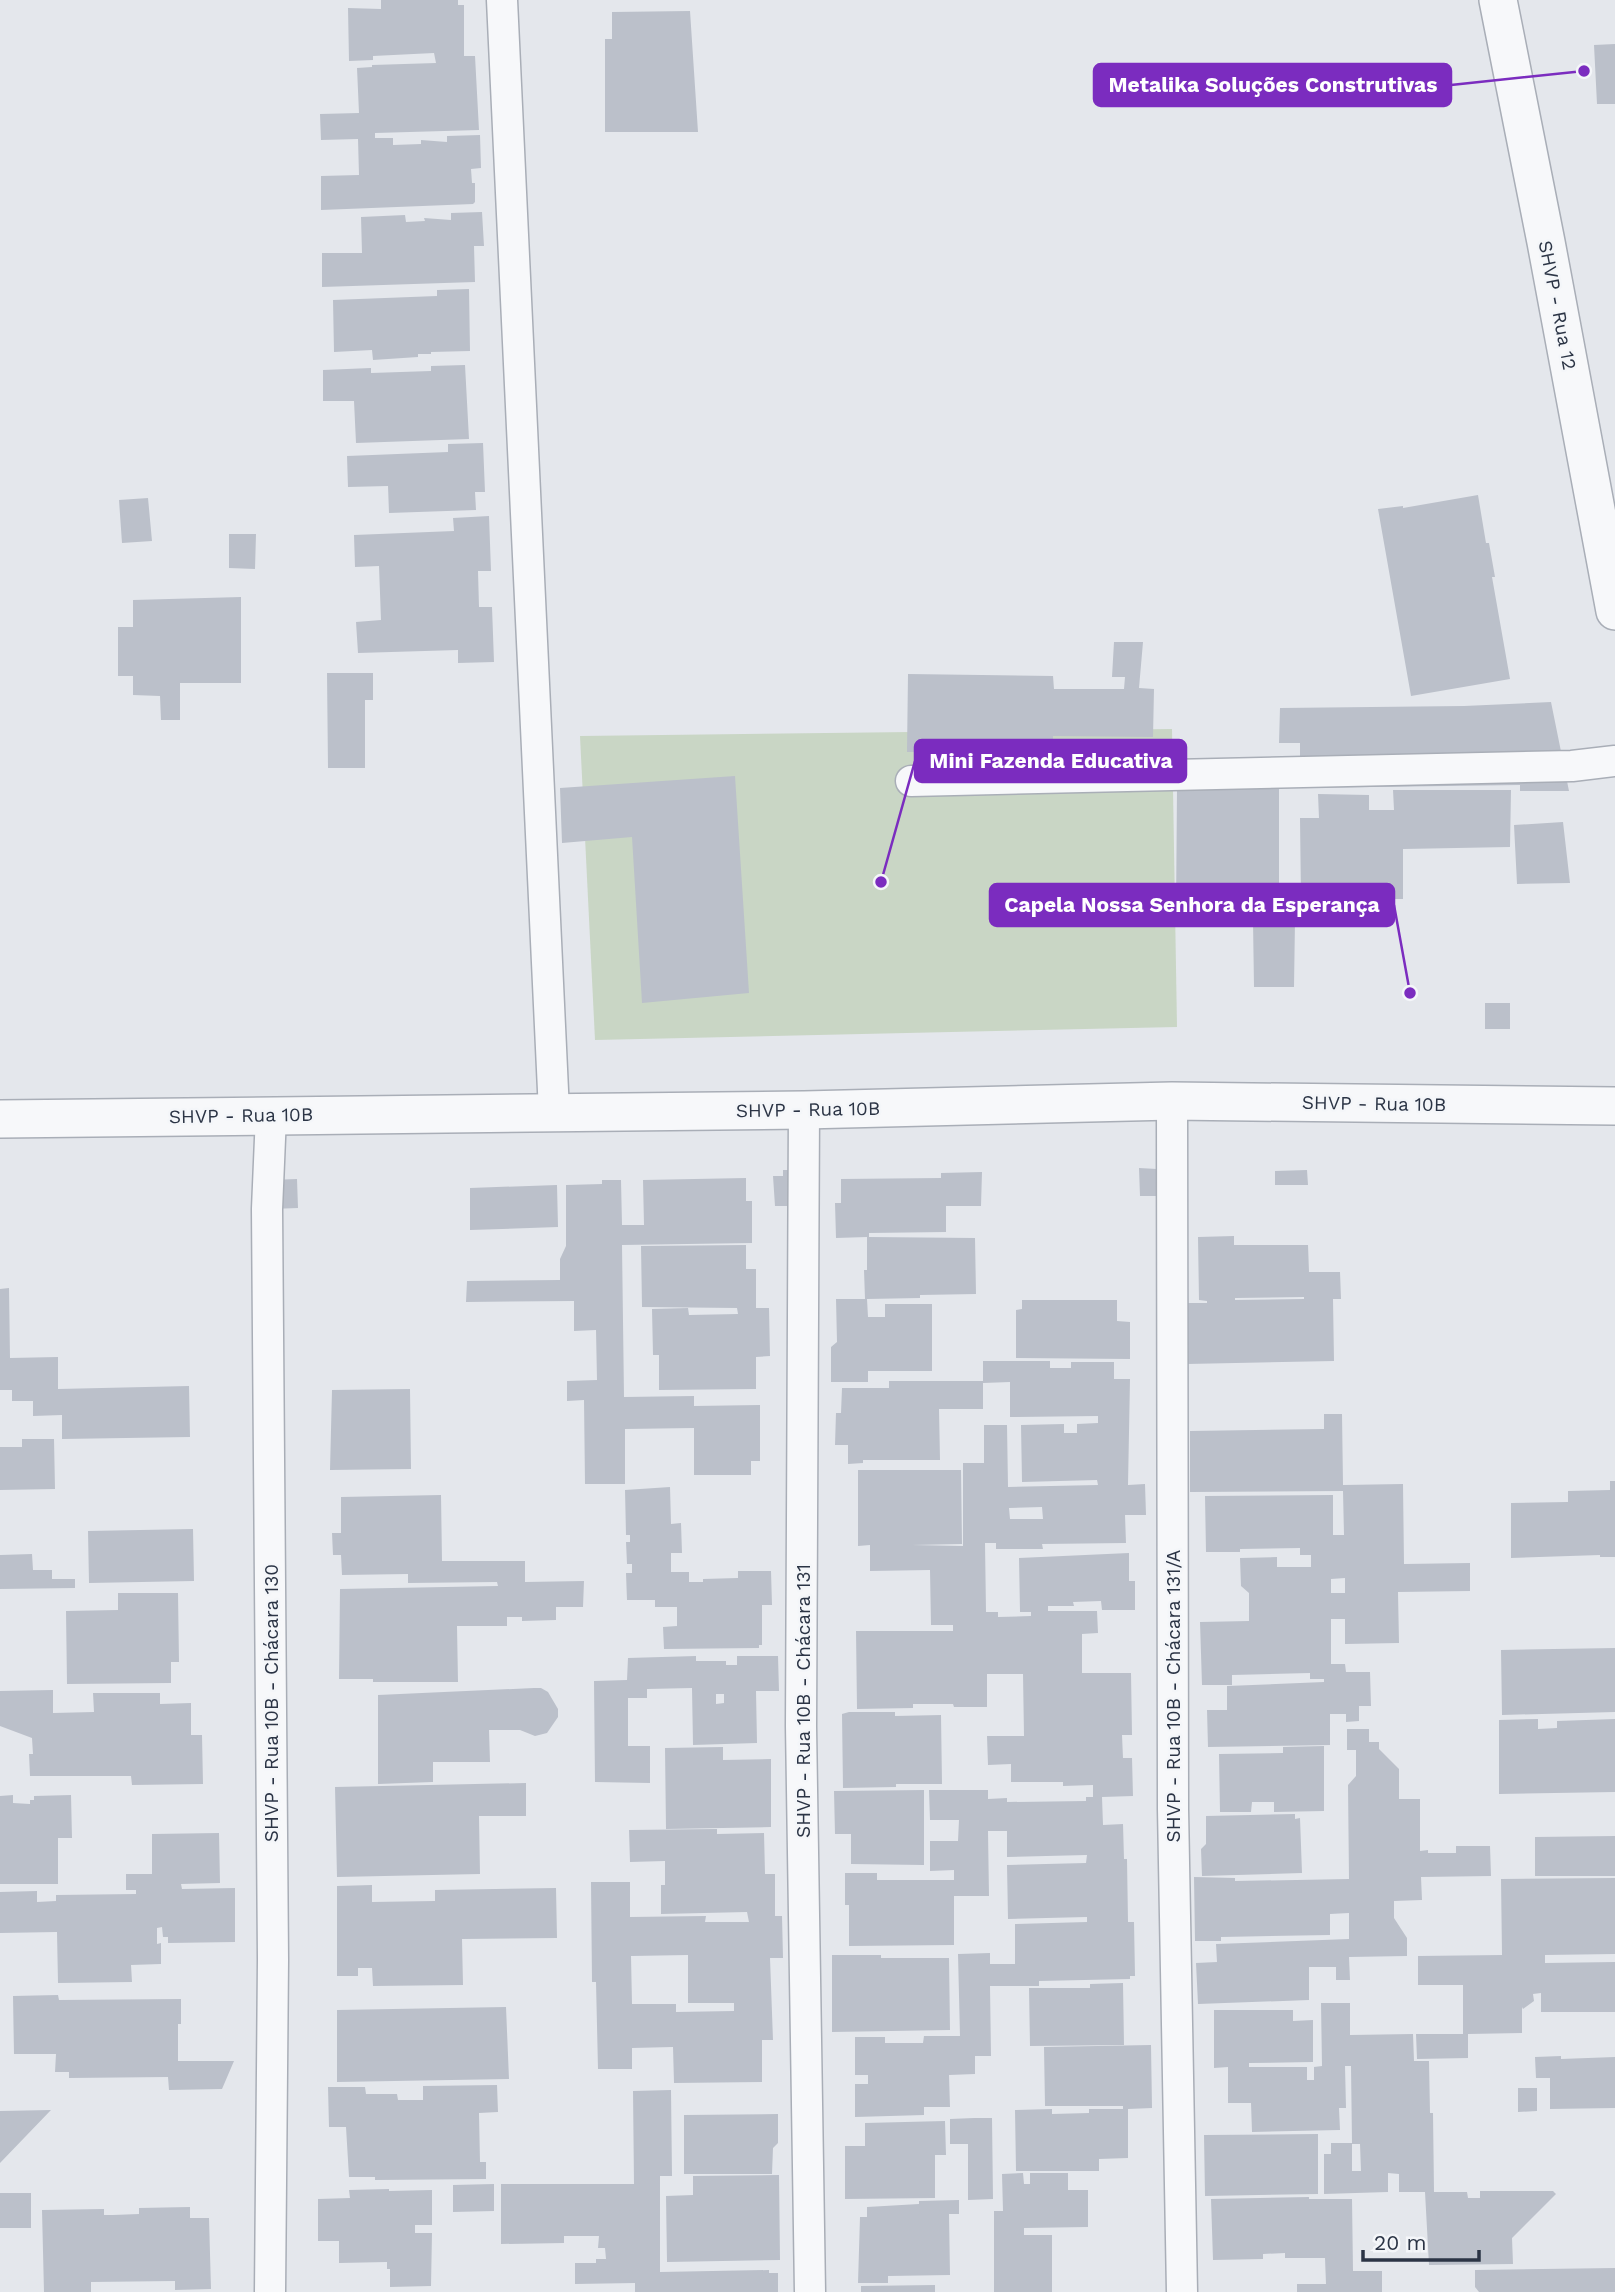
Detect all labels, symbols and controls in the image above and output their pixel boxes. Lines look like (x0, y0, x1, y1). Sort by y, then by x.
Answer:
callout: Metalika Soluções Construtivas (1094, 64, 1451, 106)
text: Metalika Soluções Construtivas (1109, 72, 1437, 97)
street label: SHVP - Rua 12 (1534, 238, 1581, 372)
callout: Mini Fazenda Educativa (915, 740, 1186, 782)
text: Mini Fazenda Educativa (929, 748, 1174, 773)
callout: Capela Nossa Senhora da Esperança (990, 884, 1394, 926)
text: Capela Nossa Senhora da Esperança (1004, 892, 1381, 917)
street label: SHVP - Rua 10B (1302, 1091, 1446, 1116)
street label: SHVP - Rua 10B (736, 1097, 880, 1122)
street label: SHVP - Rua 10B (169, 1103, 313, 1128)
street label: SHVP - Rua 10B - Chácara 131/A (1162, 1549, 1185, 1842)
street label: SHVP - Rua 10B - Chácara 130 (260, 1564, 283, 1842)
street label: SHVP - Rua 10B - Chácara 131 (792, 1564, 815, 1838)
scale bar (1363, 2218, 1478, 2262)
text: 20 m (1374, 2230, 1426, 2255)

